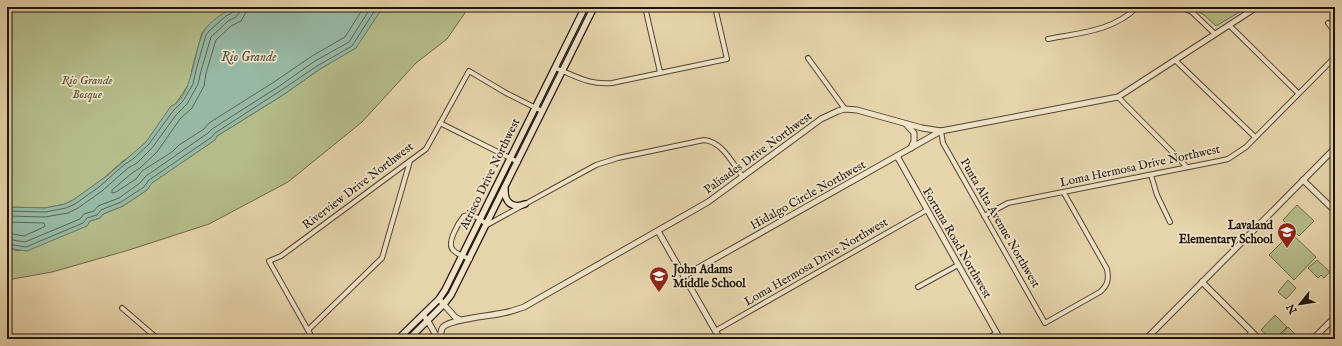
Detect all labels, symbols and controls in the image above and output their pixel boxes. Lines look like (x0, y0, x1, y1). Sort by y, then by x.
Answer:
water label: Rio Grande (221, 49, 277, 66)
park label: Rio Grande Bosque (61, 73, 113, 102)
street label: Palisades Drive Northwest (701, 109, 815, 197)
street label: Atrisco Drive Northwest (456, 116, 523, 233)
street label: Riverview Drive Northwest (299, 139, 417, 233)
street label: Loma Hermosa Drive Northwest (1059, 142, 1221, 190)
street label: Punta Alta Avenue Northwest (957, 156, 1043, 290)
street label: Hidalgo Circle Northwest (748, 157, 868, 233)
street label: Fortuna Road Northwest (919, 185, 995, 301)
street label: Loma Hermosa Drive Northwest (741, 215, 891, 309)
place label: Lavaland Elementary School (1179, 218, 1274, 248)
school or university icon: Lavaland Elementary School (1276, 221, 1298, 249)
place label: John Adams Middle School (671, 262, 746, 291)
school or university icon: John Adams Middle School (648, 265, 670, 293)
north arrow (1280, 284, 1320, 324)
text: N (1284, 300, 1301, 317)

